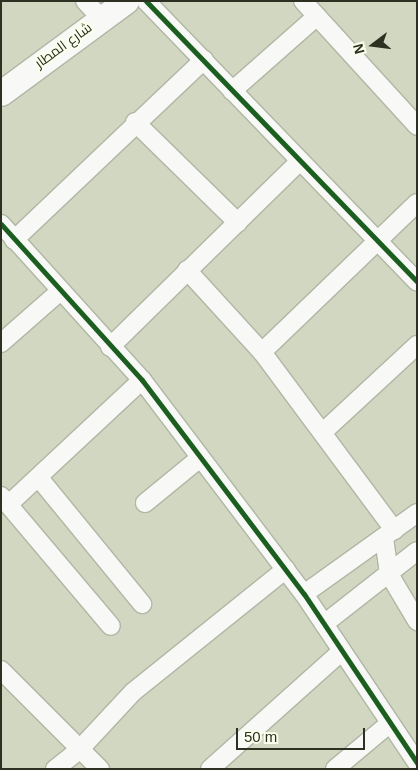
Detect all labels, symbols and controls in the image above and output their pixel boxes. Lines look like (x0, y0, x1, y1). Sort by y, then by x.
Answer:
street label: شارع المطار (31, 19, 95, 71)
north arrow (348, 20, 398, 70)
text: N (349, 42, 368, 56)
scale bar (238, 718, 367, 750)
text: 50 m (244, 728, 277, 745)

